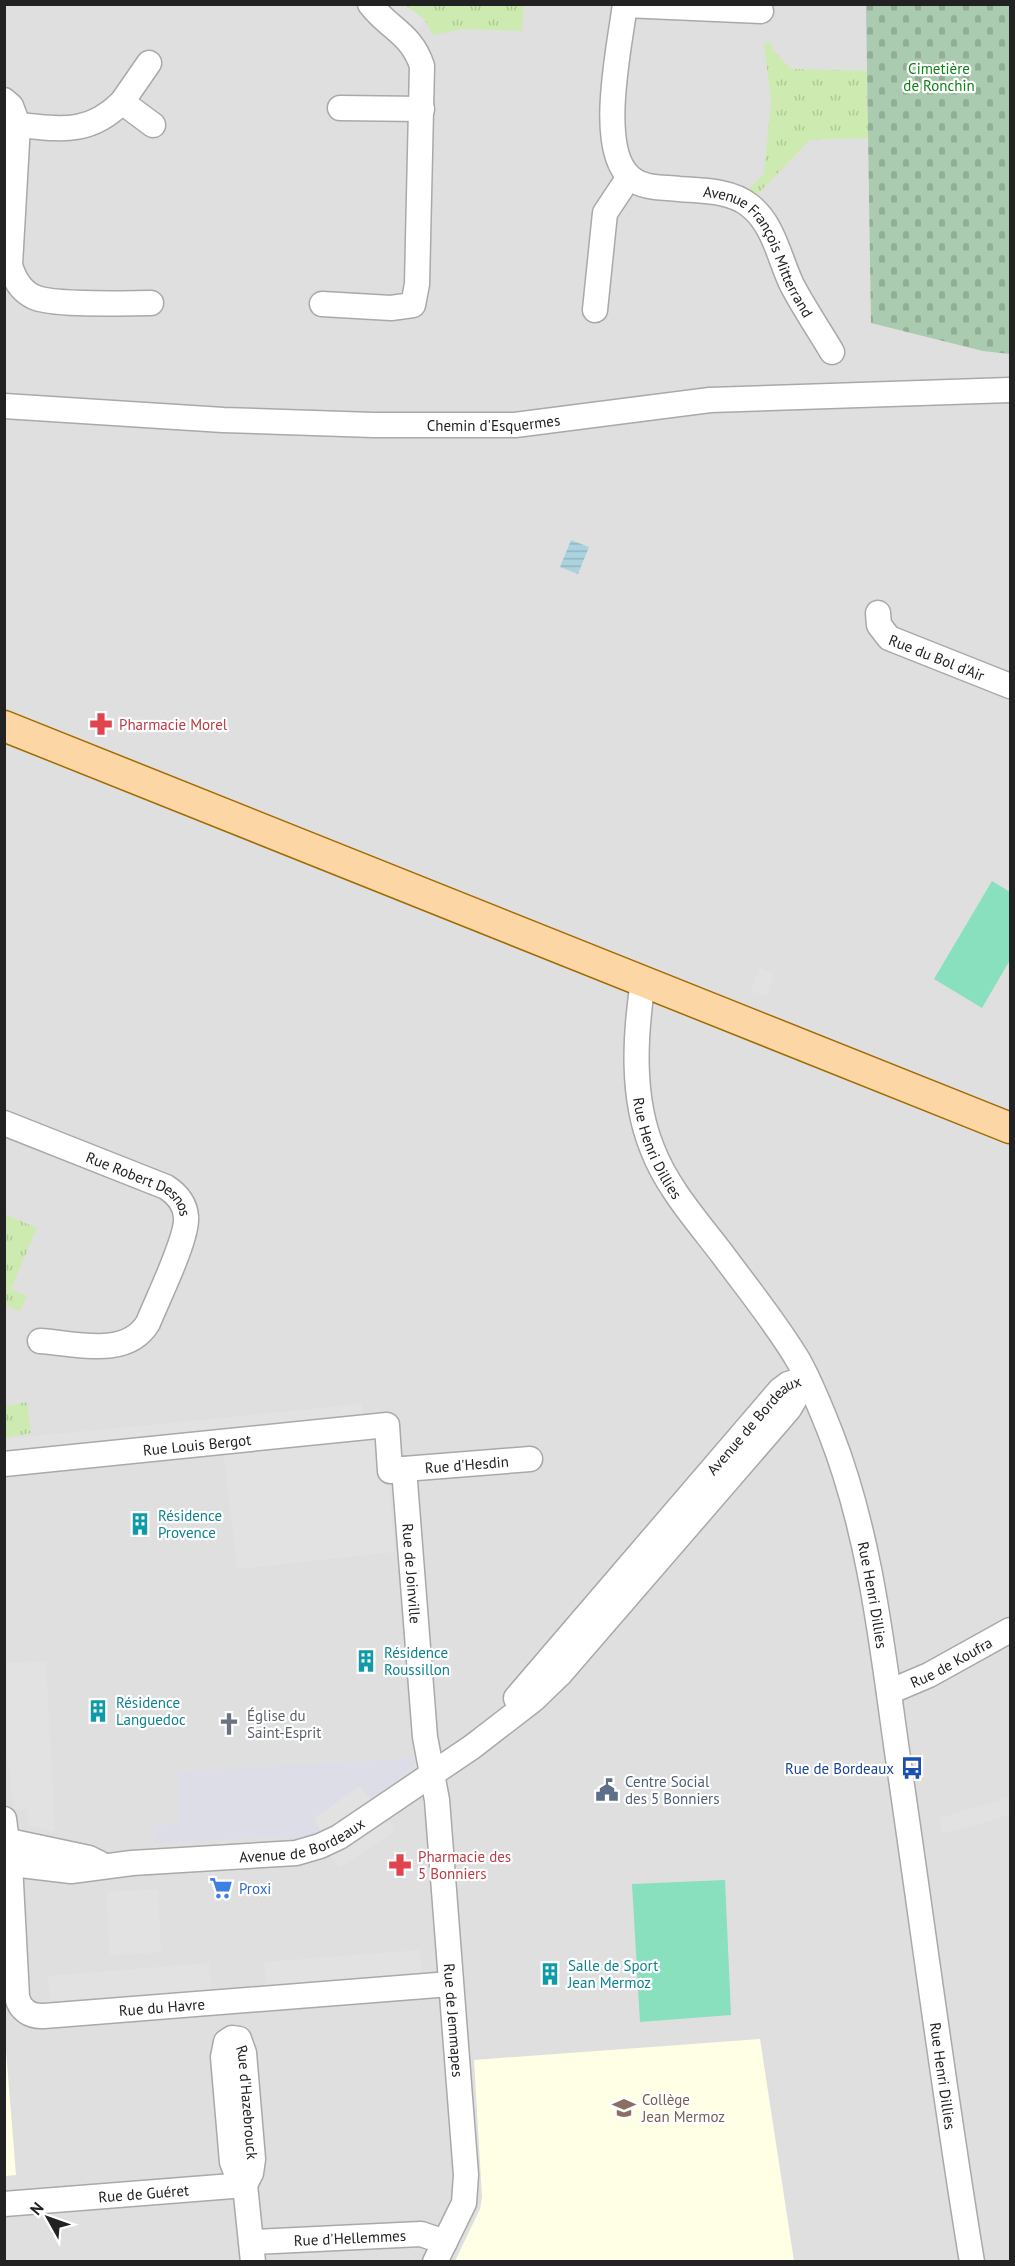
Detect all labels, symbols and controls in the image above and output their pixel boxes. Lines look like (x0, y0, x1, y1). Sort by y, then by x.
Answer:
park label: Cimetière de Ronchin (903, 59, 975, 95)
street label: Avenue François Mitterrand (702, 181, 818, 321)
street label: Chemin d'Esquermes (427, 410, 561, 435)
street label: Rue du Bol d'Air (886, 629, 988, 685)
pharmacy icon: Pharmacie Morel (88, 711, 114, 737)
place label: Pharmacie Morel (119, 715, 228, 734)
street label: Rue Henri Dillies (630, 1096, 687, 1202)
street label: Rue Robert Desnos (83, 1147, 195, 1218)
street label: Avenue de Bordeaux (702, 1371, 804, 1479)
street label: Rue Louis Bergot (142, 1429, 252, 1459)
street label: Rue d'Hesdin (424, 1451, 510, 1477)
place label: Résidence Provence (158, 1506, 222, 1542)
building icon: Résidence Provence (127, 1511, 153, 1537)
street label: Rue de Joinville (399, 1523, 426, 1624)
street label: Rue Henri Dillies (854, 1540, 892, 1650)
street label: Rue de Koufra (907, 1632, 995, 1691)
place label: Résidence Roussillon (384, 1643, 450, 1679)
building icon: Résidence Roussillon (353, 1648, 379, 1674)
place label: Résidence Languedoc (116, 1693, 186, 1729)
building icon: Résidence Languedoc (85, 1698, 111, 1724)
place label: Église du Saint-Esprit (247, 1706, 321, 1742)
church icon: Église du Saint-Esprit (216, 1711, 242, 1737)
bus stop icon: Rue de Bordeaux (899, 1755, 925, 1781)
place label: Rue de Bordeaux (785, 1759, 894, 1778)
place label: Centre Social des 5 Bonniers (625, 1772, 719, 1808)
public building icon: Centre Social des 5 Bonniers (594, 1777, 620, 1803)
street label: Avenue de Bordeaux (238, 1813, 368, 1866)
place label: Pharmacie des 5 Bonniers (418, 1847, 511, 1883)
pharmacy icon: Pharmacie des 5 Bonniers (387, 1852, 413, 1878)
supermarket icon: Proxi (208, 1875, 234, 1901)
place label: Proxi (239, 1879, 271, 1898)
place label: Salle de Sport Jean Mermoz (567, 1956, 658, 1992)
building icon: Salle de Sport Jean Mermoz (537, 1961, 563, 1987)
street label: Rue de Jemmapes (440, 1963, 468, 2078)
street label: Rue du Havre (118, 1994, 206, 2020)
street label: Rue Henri Dillies (926, 2021, 961, 2131)
street label: Rue d'Hazebrouck (232, 2042, 263, 2161)
place label: Collège Jean Mermoz (641, 2090, 725, 2126)
school or university icon: Collège Jean Mermoz (611, 2095, 637, 2121)
street label: Rue de Guéret (97, 2180, 190, 2206)
north arrow (18, 2188, 78, 2248)
text: N (25, 2198, 48, 2219)
street label: Rue d'Hellemmes (293, 2225, 406, 2250)

